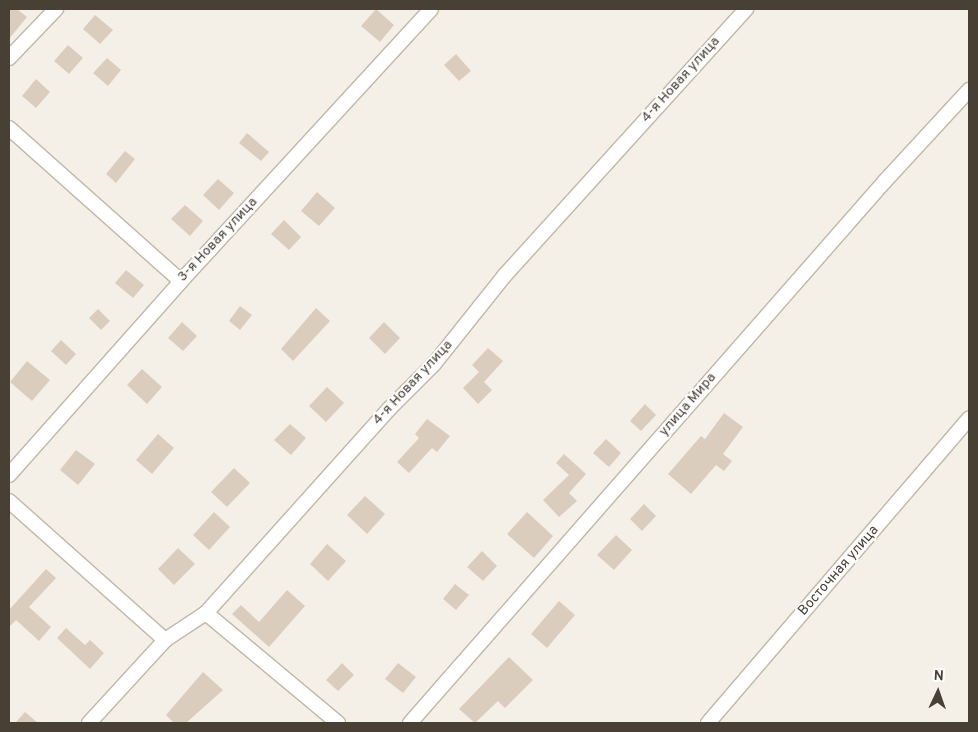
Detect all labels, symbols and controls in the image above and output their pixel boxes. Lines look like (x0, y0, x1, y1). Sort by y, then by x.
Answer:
street label: 4-я Новая улица (638, 34, 724, 126)
street label: 3-я Новая улица (175, 194, 261, 286)
street label: 4-я Новая улица (369, 337, 457, 429)
street label: улица Мира (656, 370, 720, 440)
street label: Восточная улица (795, 522, 883, 620)
north arrow (913, 667, 963, 717)
text: N (933, 668, 944, 685)

